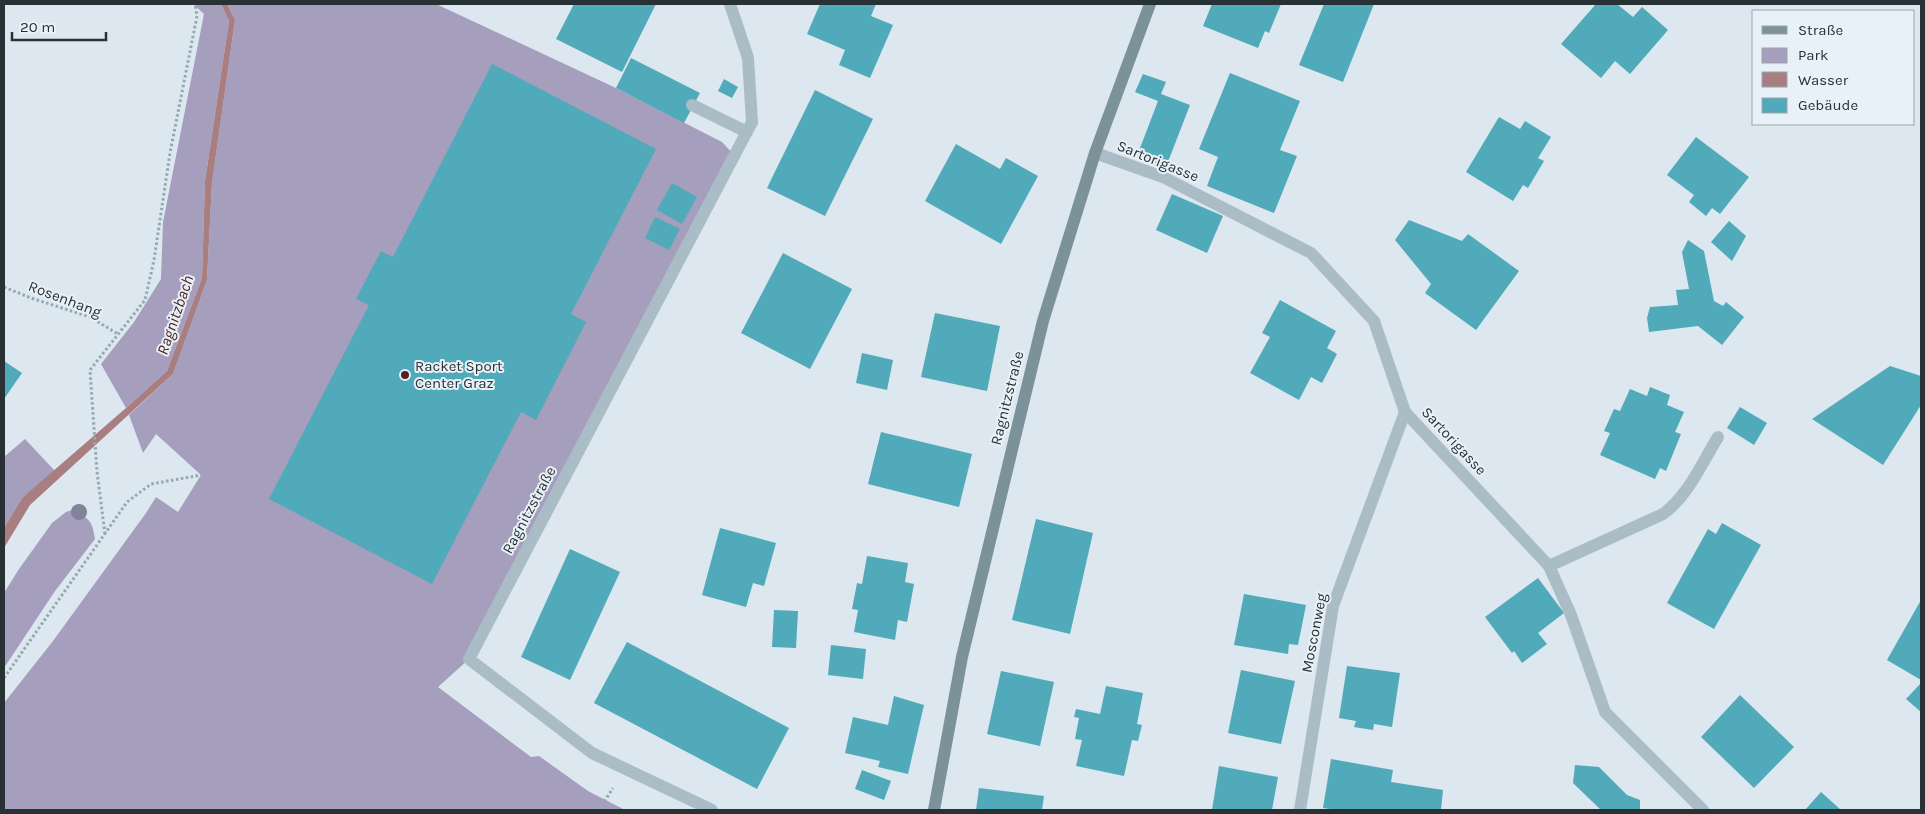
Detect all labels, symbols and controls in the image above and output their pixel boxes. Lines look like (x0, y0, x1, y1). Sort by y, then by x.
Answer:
scale bar (12, 10, 106, 42)
legend (1752, 10, 1915, 125)
text: 20 m (20, 18, 55, 36)
text: Straße (1798, 21, 1843, 39)
text: Park (1798, 46, 1828, 64)
text: Wasser (1798, 71, 1849, 89)
text: Gebäude (1798, 96, 1858, 114)
street label: Sartorigasse (1114, 136, 1202, 186)
water label: Ragnitzbach (153, 273, 197, 357)
street label: Rosenhang (26, 277, 105, 321)
street label: Ragnitzstraße (987, 349, 1027, 447)
place label: Racket Sport Center Graz (415, 357, 503, 392)
marker: Racket Sport Center Graz (399, 369, 411, 381)
street label: Sartorigasse (1418, 403, 1490, 479)
street label: Ragnitzstraße (498, 463, 560, 557)
street label: Mosconweg (1297, 591, 1331, 674)

